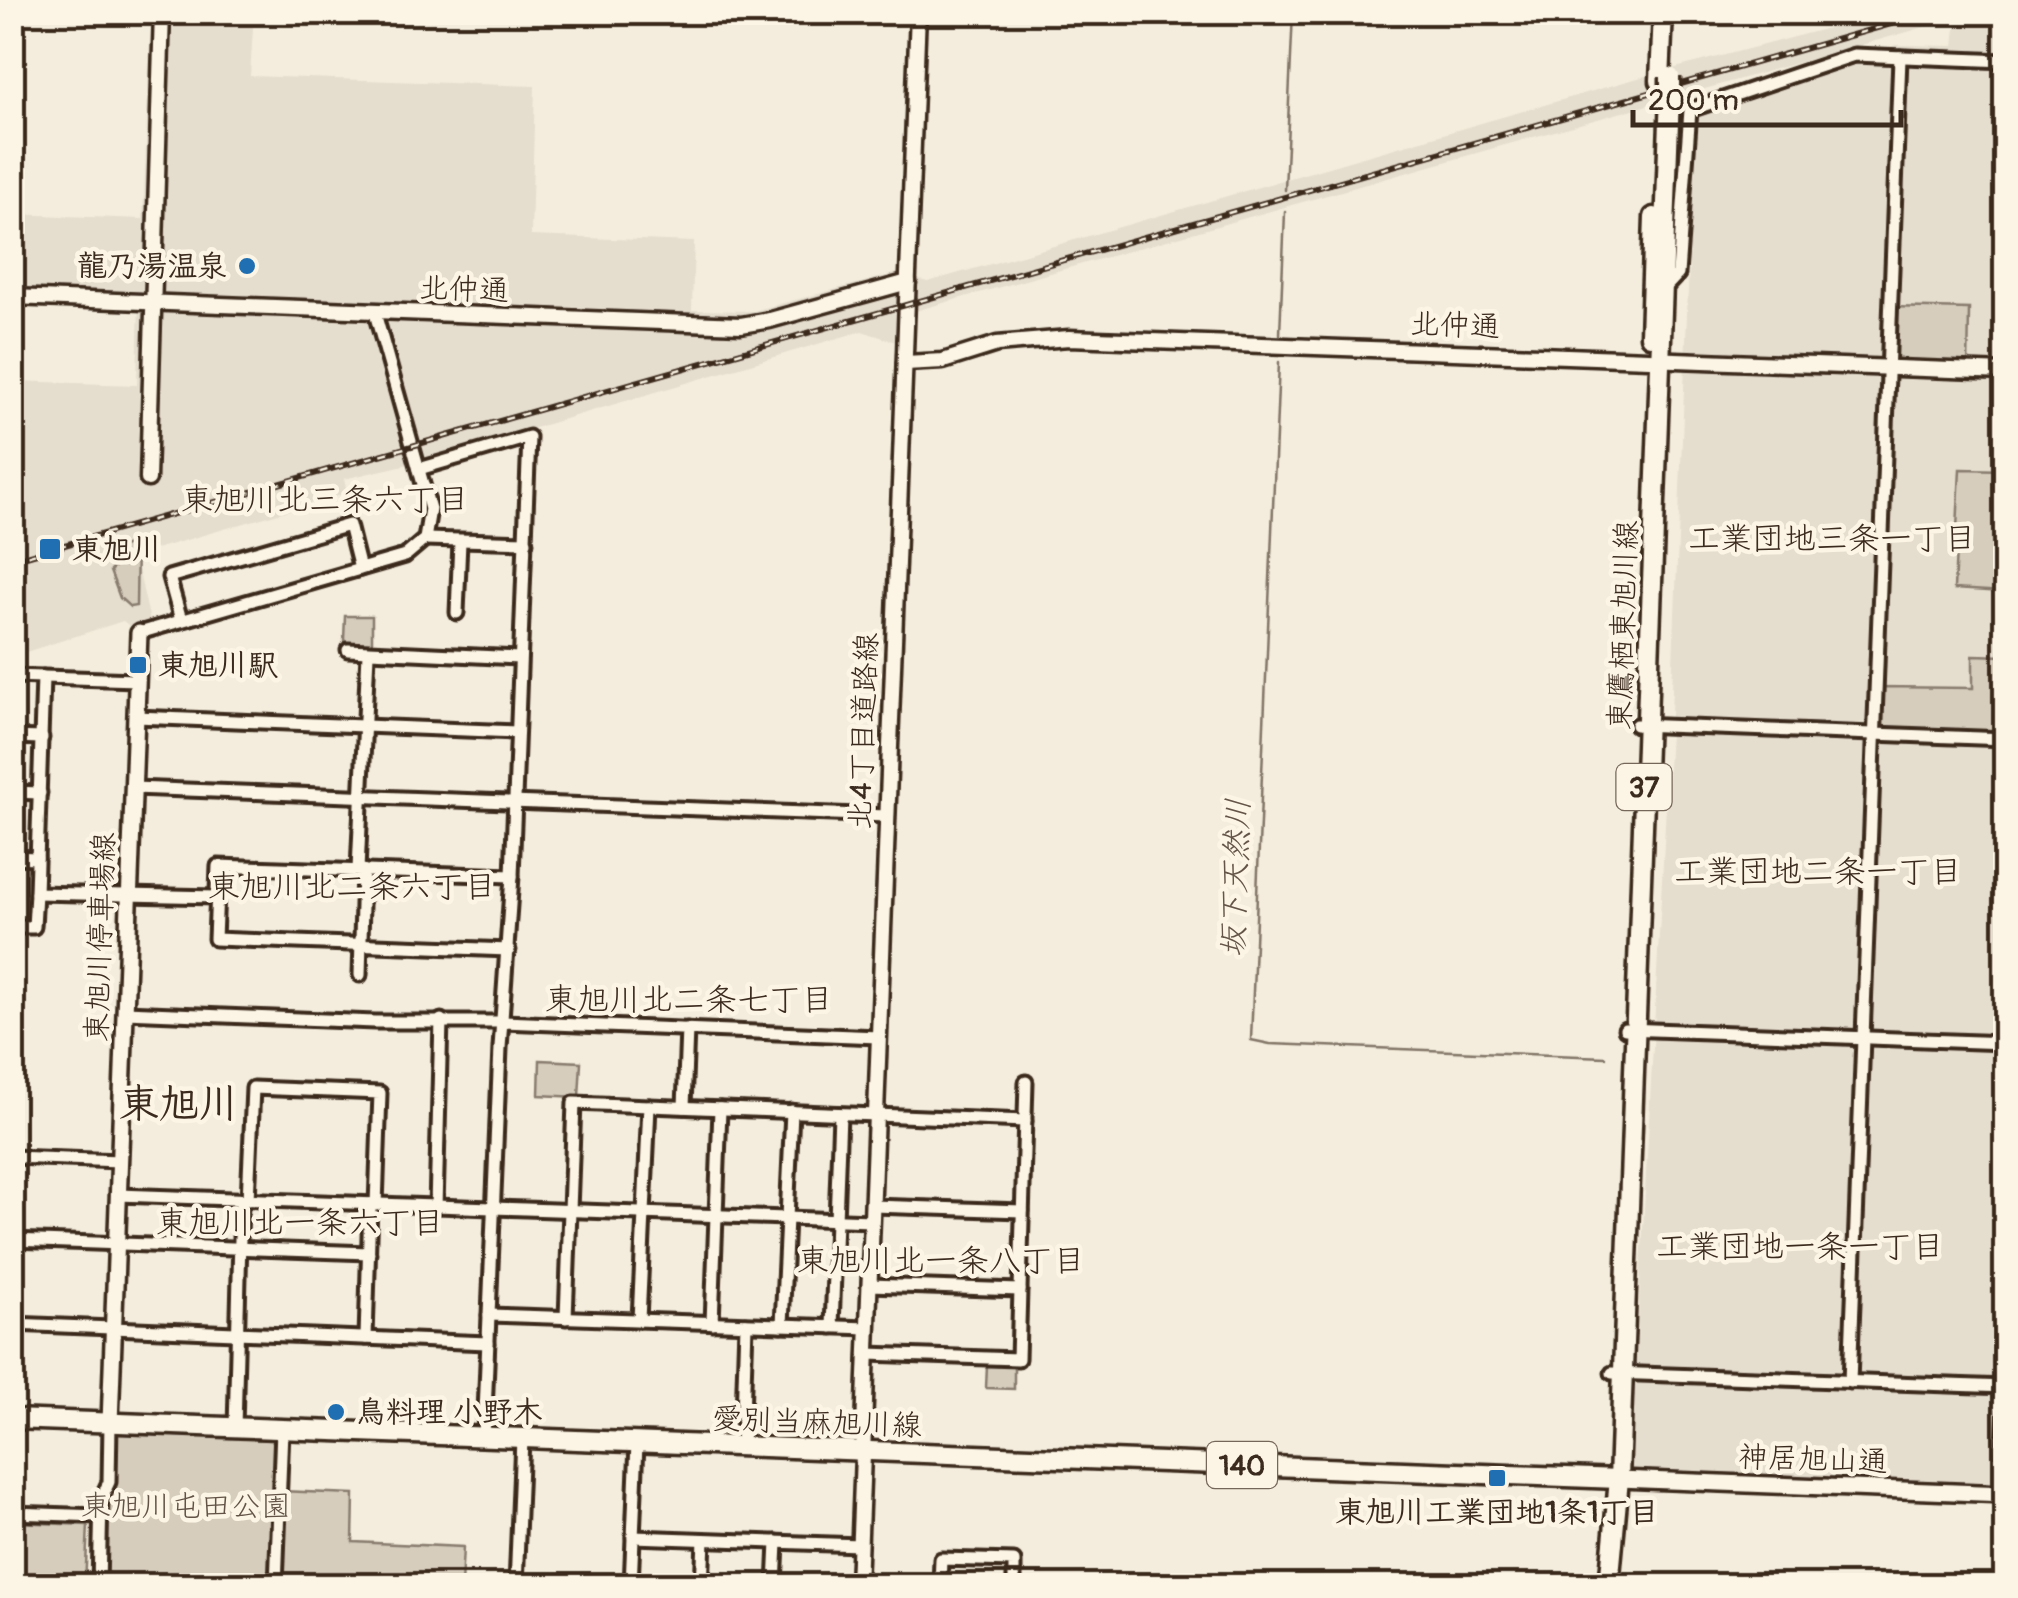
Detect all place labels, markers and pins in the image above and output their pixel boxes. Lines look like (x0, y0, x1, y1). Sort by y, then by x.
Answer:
place label: 龍乃湯温泉 (77, 248, 227, 285)
marker: 龍乃湯温泉 (236, 255, 258, 277)
place label: 東旭川 (72, 531, 162, 568)
marker: 東旭川 (37, 536, 63, 562)
place label: 東旭川駅 (158, 647, 278, 684)
marker: 東旭川駅 (127, 654, 149, 676)
place label: 鳥料理 小野木 (356, 1394, 543, 1431)
marker: 鳥料理 小野木 (325, 1401, 347, 1423)
marker: 東旭川工業団地1条1丁目 (1486, 1467, 1508, 1489)
place label: 東旭川工業団地1条1丁目 (1335, 1494, 1659, 1531)

